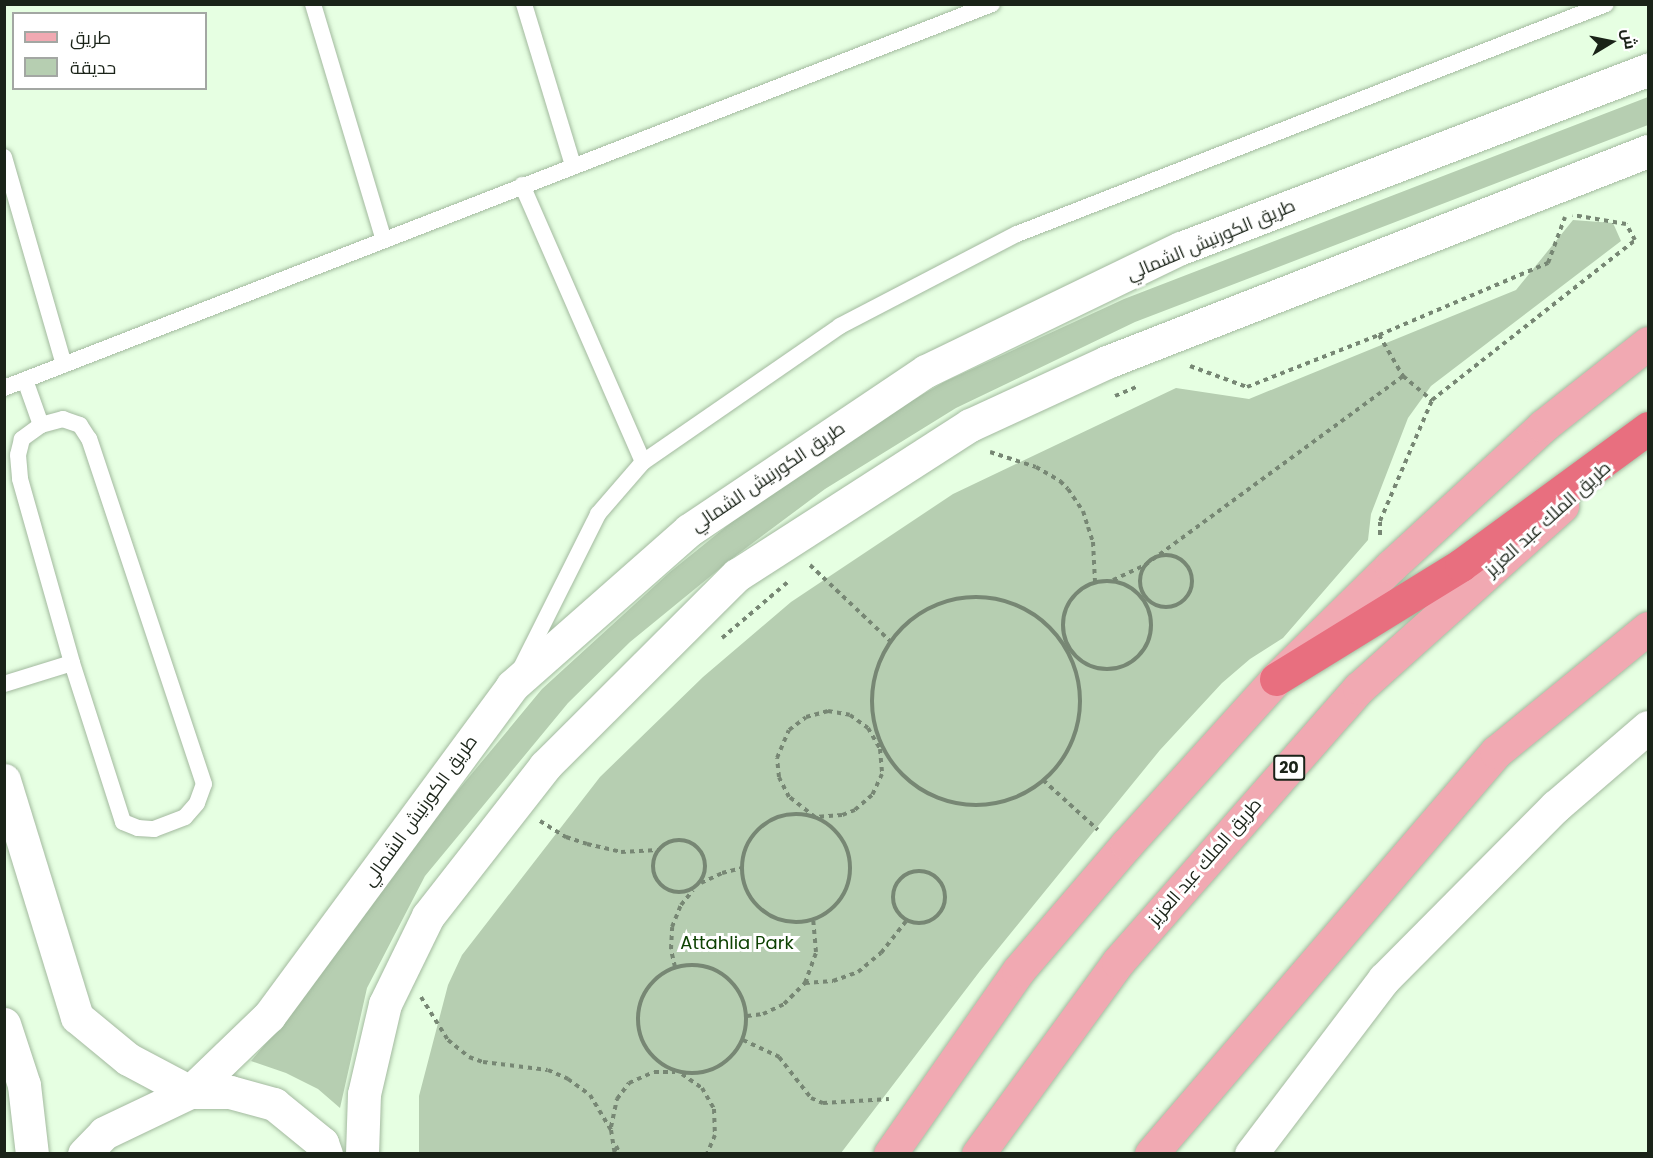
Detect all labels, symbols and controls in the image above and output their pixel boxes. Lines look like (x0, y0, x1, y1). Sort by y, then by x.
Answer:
legend (12, 12, 207, 90)
north arrow (1581, 12, 1641, 72)
text: طريق (70, 25, 111, 50)
text: ش (1616, 27, 1642, 51)
text: حديقة (70, 55, 116, 80)
street label: طريق الكورنيش الشمالي (1123, 195, 1299, 285)
street label: طريق الكورنيش الشمالي (687, 417, 849, 537)
street label: طريق الملك عبد العزيز (1481, 457, 1615, 581)
street label: طريق الكورنيش الشمالي (358, 731, 482, 891)
road number: 20 (1272, 755, 1306, 781)
street label: طريق الملك عبد العزيز (1144, 794, 1266, 930)
park label: Attahlia Park (680, 932, 794, 954)

